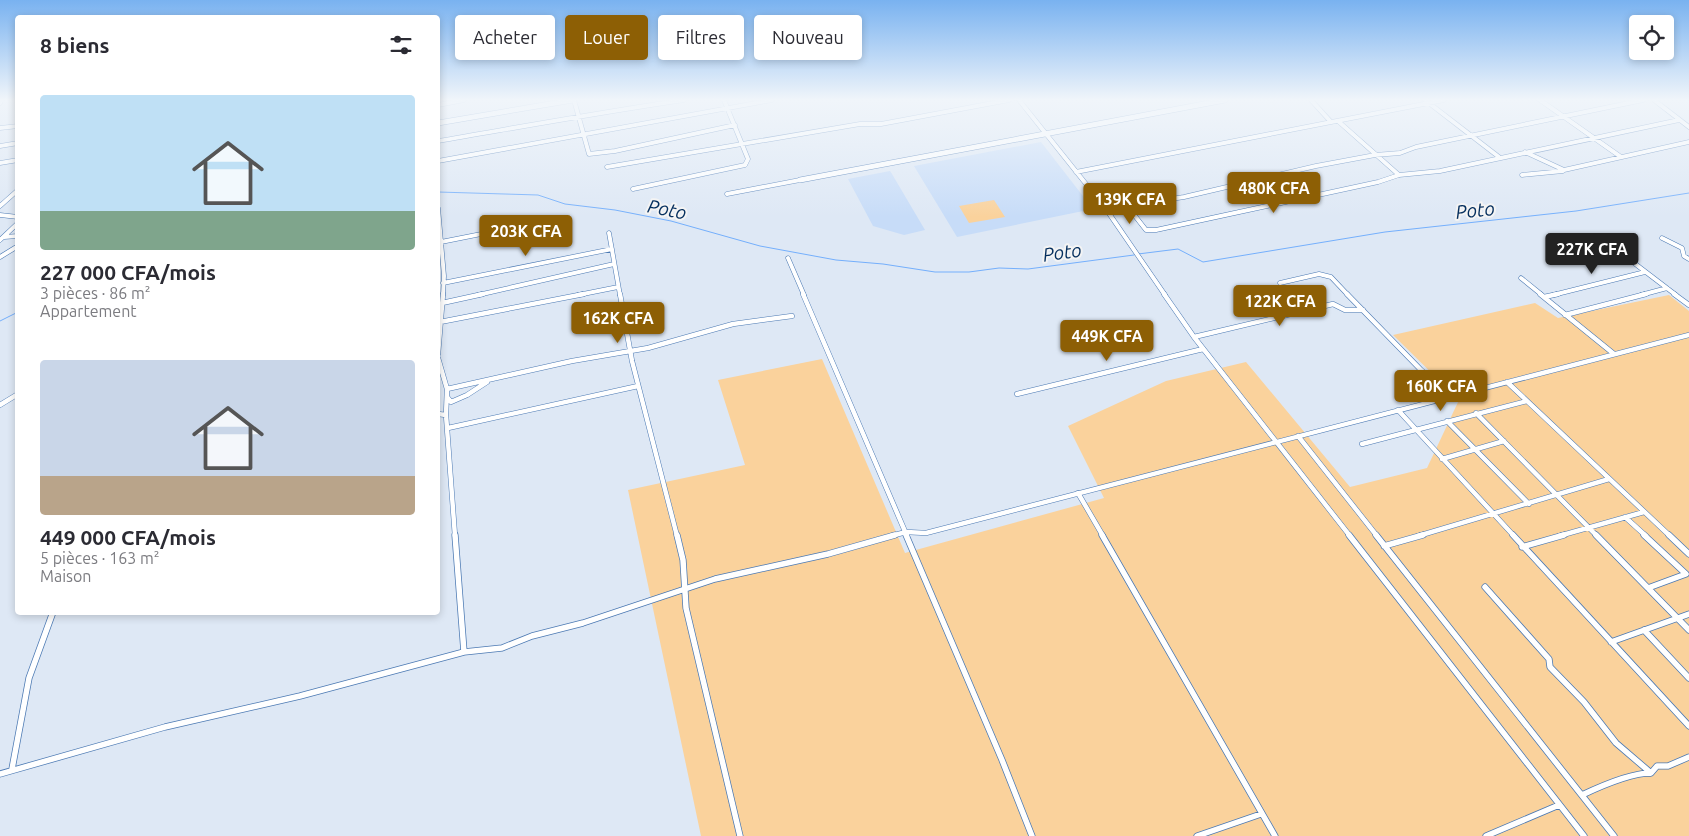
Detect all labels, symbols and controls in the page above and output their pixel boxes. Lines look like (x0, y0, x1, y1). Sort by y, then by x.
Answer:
chip: Acheter (455, 15, 555, 60)
chip: Louer (565, 15, 648, 60)
chip: Filtres (658, 15, 744, 60)
chip: Nouveau (754, 15, 862, 60)
map controls (1629, 15, 1674, 60)
button: locate (1629, 15, 1674, 60)
icon: filters (387, 31, 415, 59)
text: 8 biens (40, 33, 110, 57)
icon: home (183, 128, 273, 218)
pin: 480K CFA (1222, 172, 1326, 214)
text: 480K CFA (1238, 179, 1310, 197)
pin: 139K CFA (1078, 182, 1182, 225)
text: 139K CFA (1094, 190, 1166, 208)
water label: Poto (646, 194, 688, 224)
water label: Poto (1454, 197, 1496, 223)
pin: 203K CFA (474, 214, 578, 257)
text: 203K CFA (490, 222, 562, 240)
pin: 227K CFA (1540, 232, 1644, 275)
water label: Poto (1041, 238, 1083, 266)
text: 227K CFA (1556, 240, 1628, 258)
text: 227 000 CFA/mois (40, 260, 216, 284)
text: 3 pièces · 86 m² (40, 284, 150, 302)
pin: 122K CFA (1228, 284, 1332, 327)
text: 122K CFA (1244, 292, 1316, 310)
text: Appartement (40, 302, 137, 320)
pin: 162K CFA (566, 302, 670, 344)
text: 162K CFA (582, 309, 654, 327)
pin: 449K CFA (1055, 320, 1159, 362)
text: 449K CFA (1071, 327, 1143, 345)
pin: 160K CFA (1389, 370, 1493, 412)
text: 160K CFA (1405, 377, 1477, 395)
icon: home (183, 393, 273, 483)
text: 449 000 CFA/mois (40, 525, 216, 549)
text: 5 pièces · 163 m² (40, 549, 160, 567)
text: Maison (40, 567, 91, 585)

